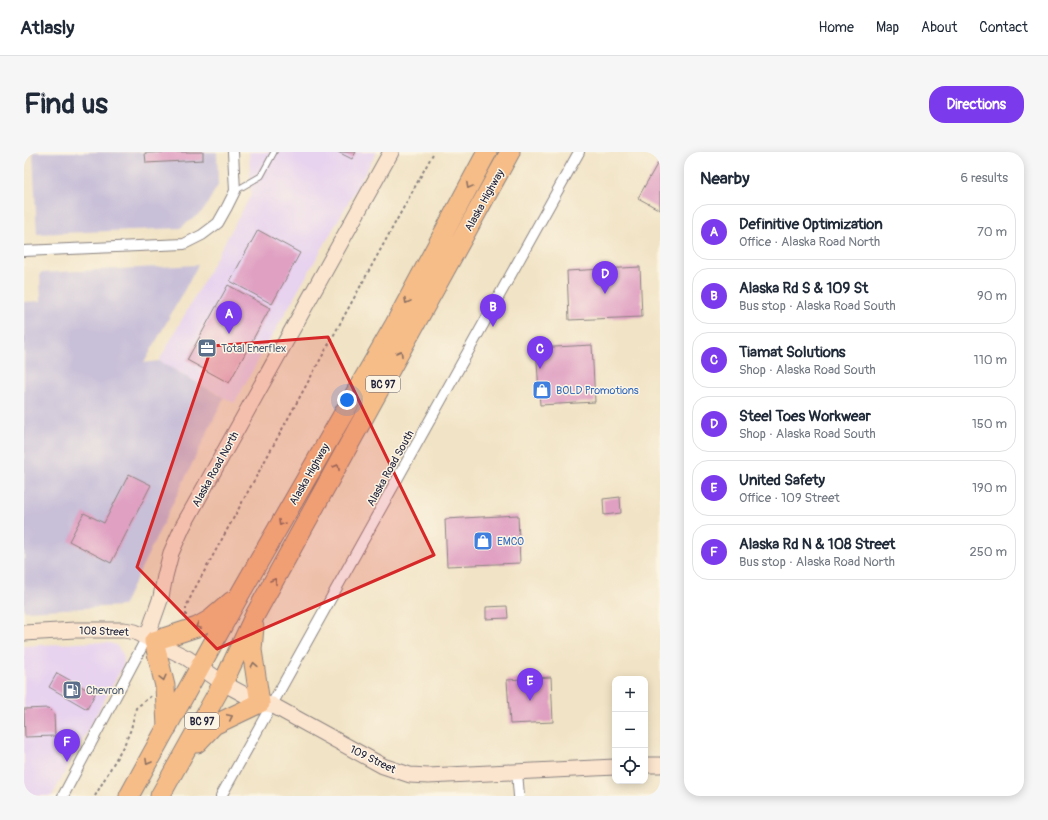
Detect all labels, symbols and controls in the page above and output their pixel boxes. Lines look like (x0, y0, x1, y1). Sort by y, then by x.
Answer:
text: Atlasly (20, 16, 74, 40)
text: Home (819, 19, 854, 36)
text: Map (876, 19, 899, 36)
text: About (921, 19, 957, 36)
text: Contact (979, 19, 1028, 36)
button: Directions (929, 86, 1024, 123)
text: Find us (24, 87, 108, 122)
street label: Alaska Highway (462, 167, 507, 233)
text: Nearby (700, 168, 749, 189)
text: 6 results (961, 170, 1008, 186)
one-way arrow (466, 182, 474, 190)
text: Definitive Optimization (739, 215, 883, 234)
text: A (710, 224, 718, 240)
text: 70 m (977, 224, 1007, 240)
text: Office · Alaska Road North (739, 234, 880, 250)
pin: D (592, 261, 618, 294)
text: Alaska Rd S & 109 St (739, 279, 868, 298)
text: B (710, 288, 718, 304)
text: 90 m (977, 288, 1007, 304)
pin: B (480, 294, 506, 327)
one-way arrow (405, 297, 412, 304)
text: Bus stop · Alaska Road South (739, 298, 896, 314)
pin: A (216, 301, 242, 334)
pin: C (527, 336, 553, 369)
office icon: Total Enerflex (196, 337, 218, 359)
place label: Total Enerflex (221, 342, 286, 355)
text: Tiamat Solutions (739, 343, 846, 362)
one-way arrow (395, 350, 403, 358)
text: C (710, 352, 718, 368)
text: 110 m (974, 352, 1007, 368)
text: Shop · Alaska Road South (739, 362, 876, 378)
road number: BC 97 (366, 376, 400, 392)
shop icon: BOLD Promotions (531, 379, 553, 401)
place label: BOLD Promotions (556, 384, 639, 397)
your location (337, 390, 357, 410)
text: Steel Toes Workwear (739, 407, 871, 426)
text: D (710, 416, 718, 432)
text: 150 m (972, 416, 1007, 432)
text: Shop · Alaska Road South (739, 426, 876, 442)
street label: Alaska Road South (364, 428, 417, 508)
street label: Alaska Road North (189, 429, 241, 509)
street label: Alaska Highway (287, 441, 332, 507)
one-way arrow (333, 464, 340, 471)
text: United Safety (739, 471, 825, 490)
text: E (711, 480, 717, 496)
text: 190 m (972, 480, 1007, 496)
text: Office · 109 Street (739, 490, 840, 506)
one-way arrow (278, 519, 285, 526)
shop icon: EMCO (472, 530, 494, 552)
place label: EMCO (497, 535, 524, 548)
text: Alaska Rd N & 108 Street (739, 535, 895, 554)
text: F (710, 544, 718, 560)
text: 250 m (969, 544, 1007, 560)
text: Bus stop · Alaska Road North (739, 554, 895, 570)
one-way arrow (269, 578, 277, 585)
one-way arrow (195, 621, 202, 629)
street label: 108 Street (79, 624, 130, 639)
one-way arrow (251, 662, 259, 668)
pin: E (517, 668, 543, 701)
one-way arrow (158, 675, 167, 682)
map controls (612, 676, 648, 784)
button: + (612, 676, 648, 712)
fuel station icon: Chevron (61, 679, 83, 701)
place label: Chevron (86, 684, 124, 697)
button: − (612, 712, 648, 748)
road number: BC 97 (185, 713, 219, 729)
one-way arrow (226, 714, 234, 722)
pin: F (54, 729, 80, 762)
street label: 109 Street (348, 743, 398, 776)
button: locate (612, 748, 648, 784)
one-way arrow (145, 758, 152, 765)

